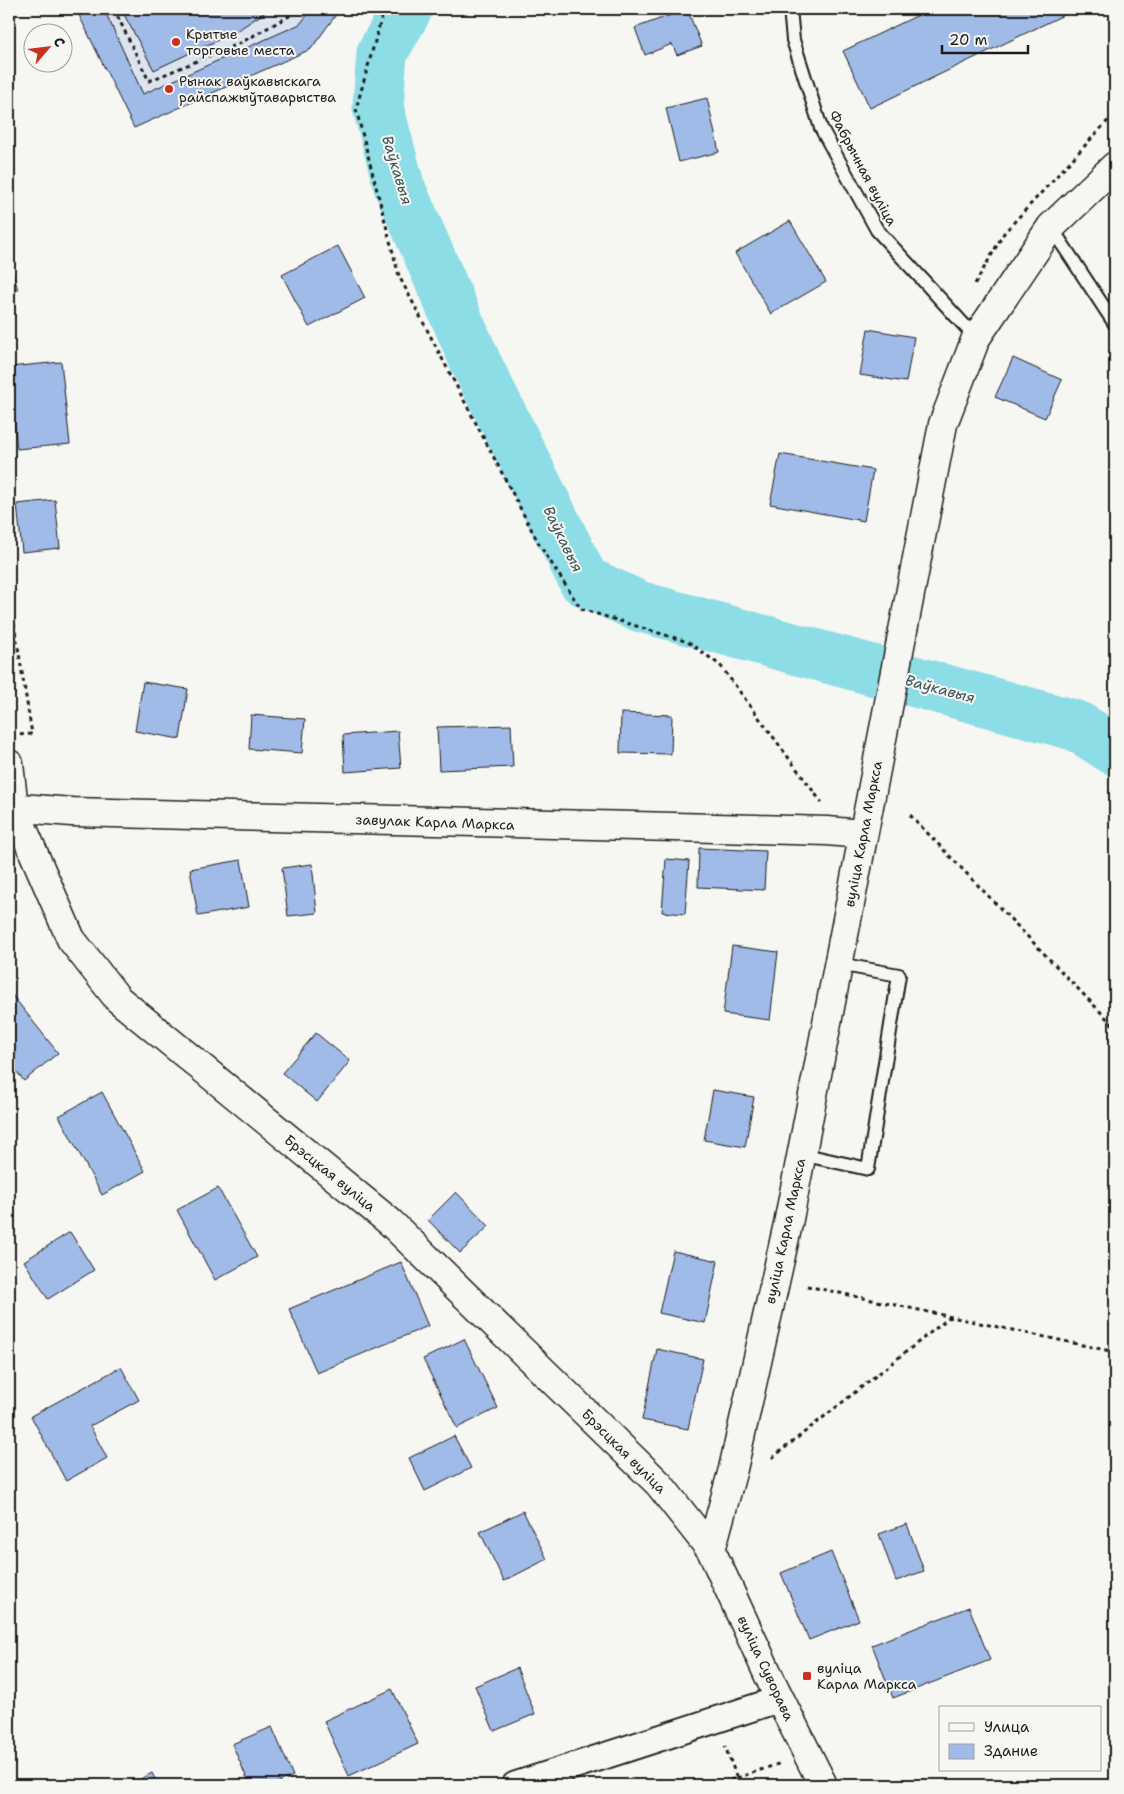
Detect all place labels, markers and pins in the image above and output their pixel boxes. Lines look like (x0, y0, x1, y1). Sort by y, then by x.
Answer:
place label: Крытые торговые места (186, 25, 295, 59)
marker: Крытые торговые места (170, 36, 182, 48)
place label: Рынак ваўкавыскага райспажыўтаварыства (179, 72, 336, 106)
marker: Рынак ваўкавыскага райспажыўтаварыства (163, 83, 175, 95)
place label: вуліца Карла Маркса (817, 1659, 917, 1693)
marker: вуліца Карла Маркса (801, 1670, 813, 1682)

